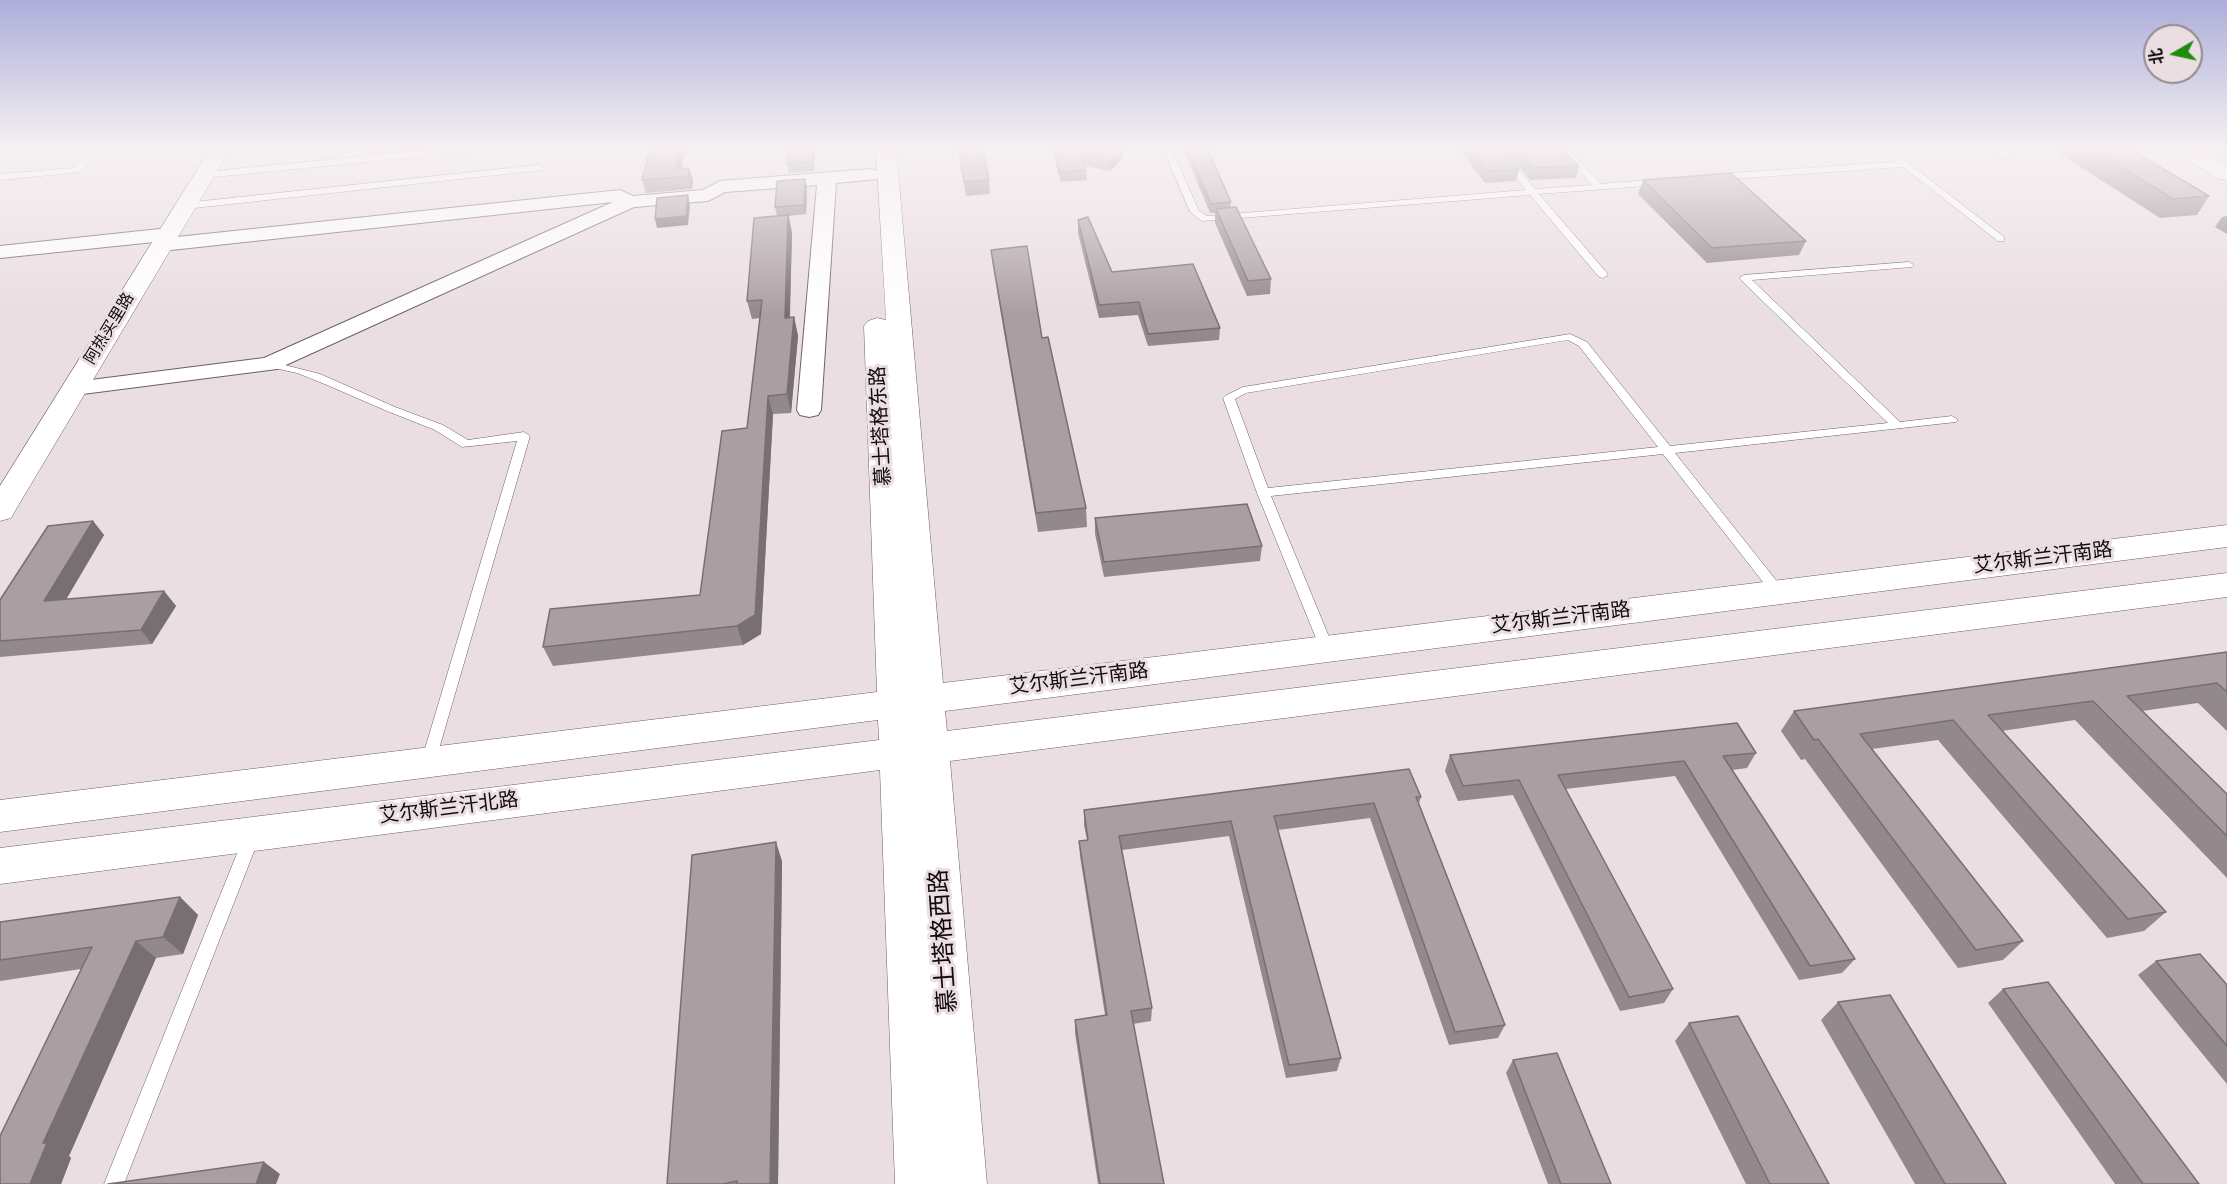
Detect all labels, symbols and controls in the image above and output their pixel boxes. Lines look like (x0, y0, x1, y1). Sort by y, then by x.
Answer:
north arrow (2143, 24, 2203, 84)
text: 北 (2145, 47, 2169, 66)
street label: 阿热买里路 (81, 290, 139, 368)
street label: 慕士塔格东路 (867, 365, 897, 487)
street label: 艾尔斯兰汗南路 (1972, 539, 2114, 579)
street label: 艾尔斯兰汗南路 (1490, 599, 1632, 639)
street label: 艾尔斯兰汗南路 (1008, 660, 1150, 700)
street label: 艾尔斯兰汗北路 (378, 789, 520, 829)
street label: 慕士塔格西路 (926, 868, 964, 1014)

